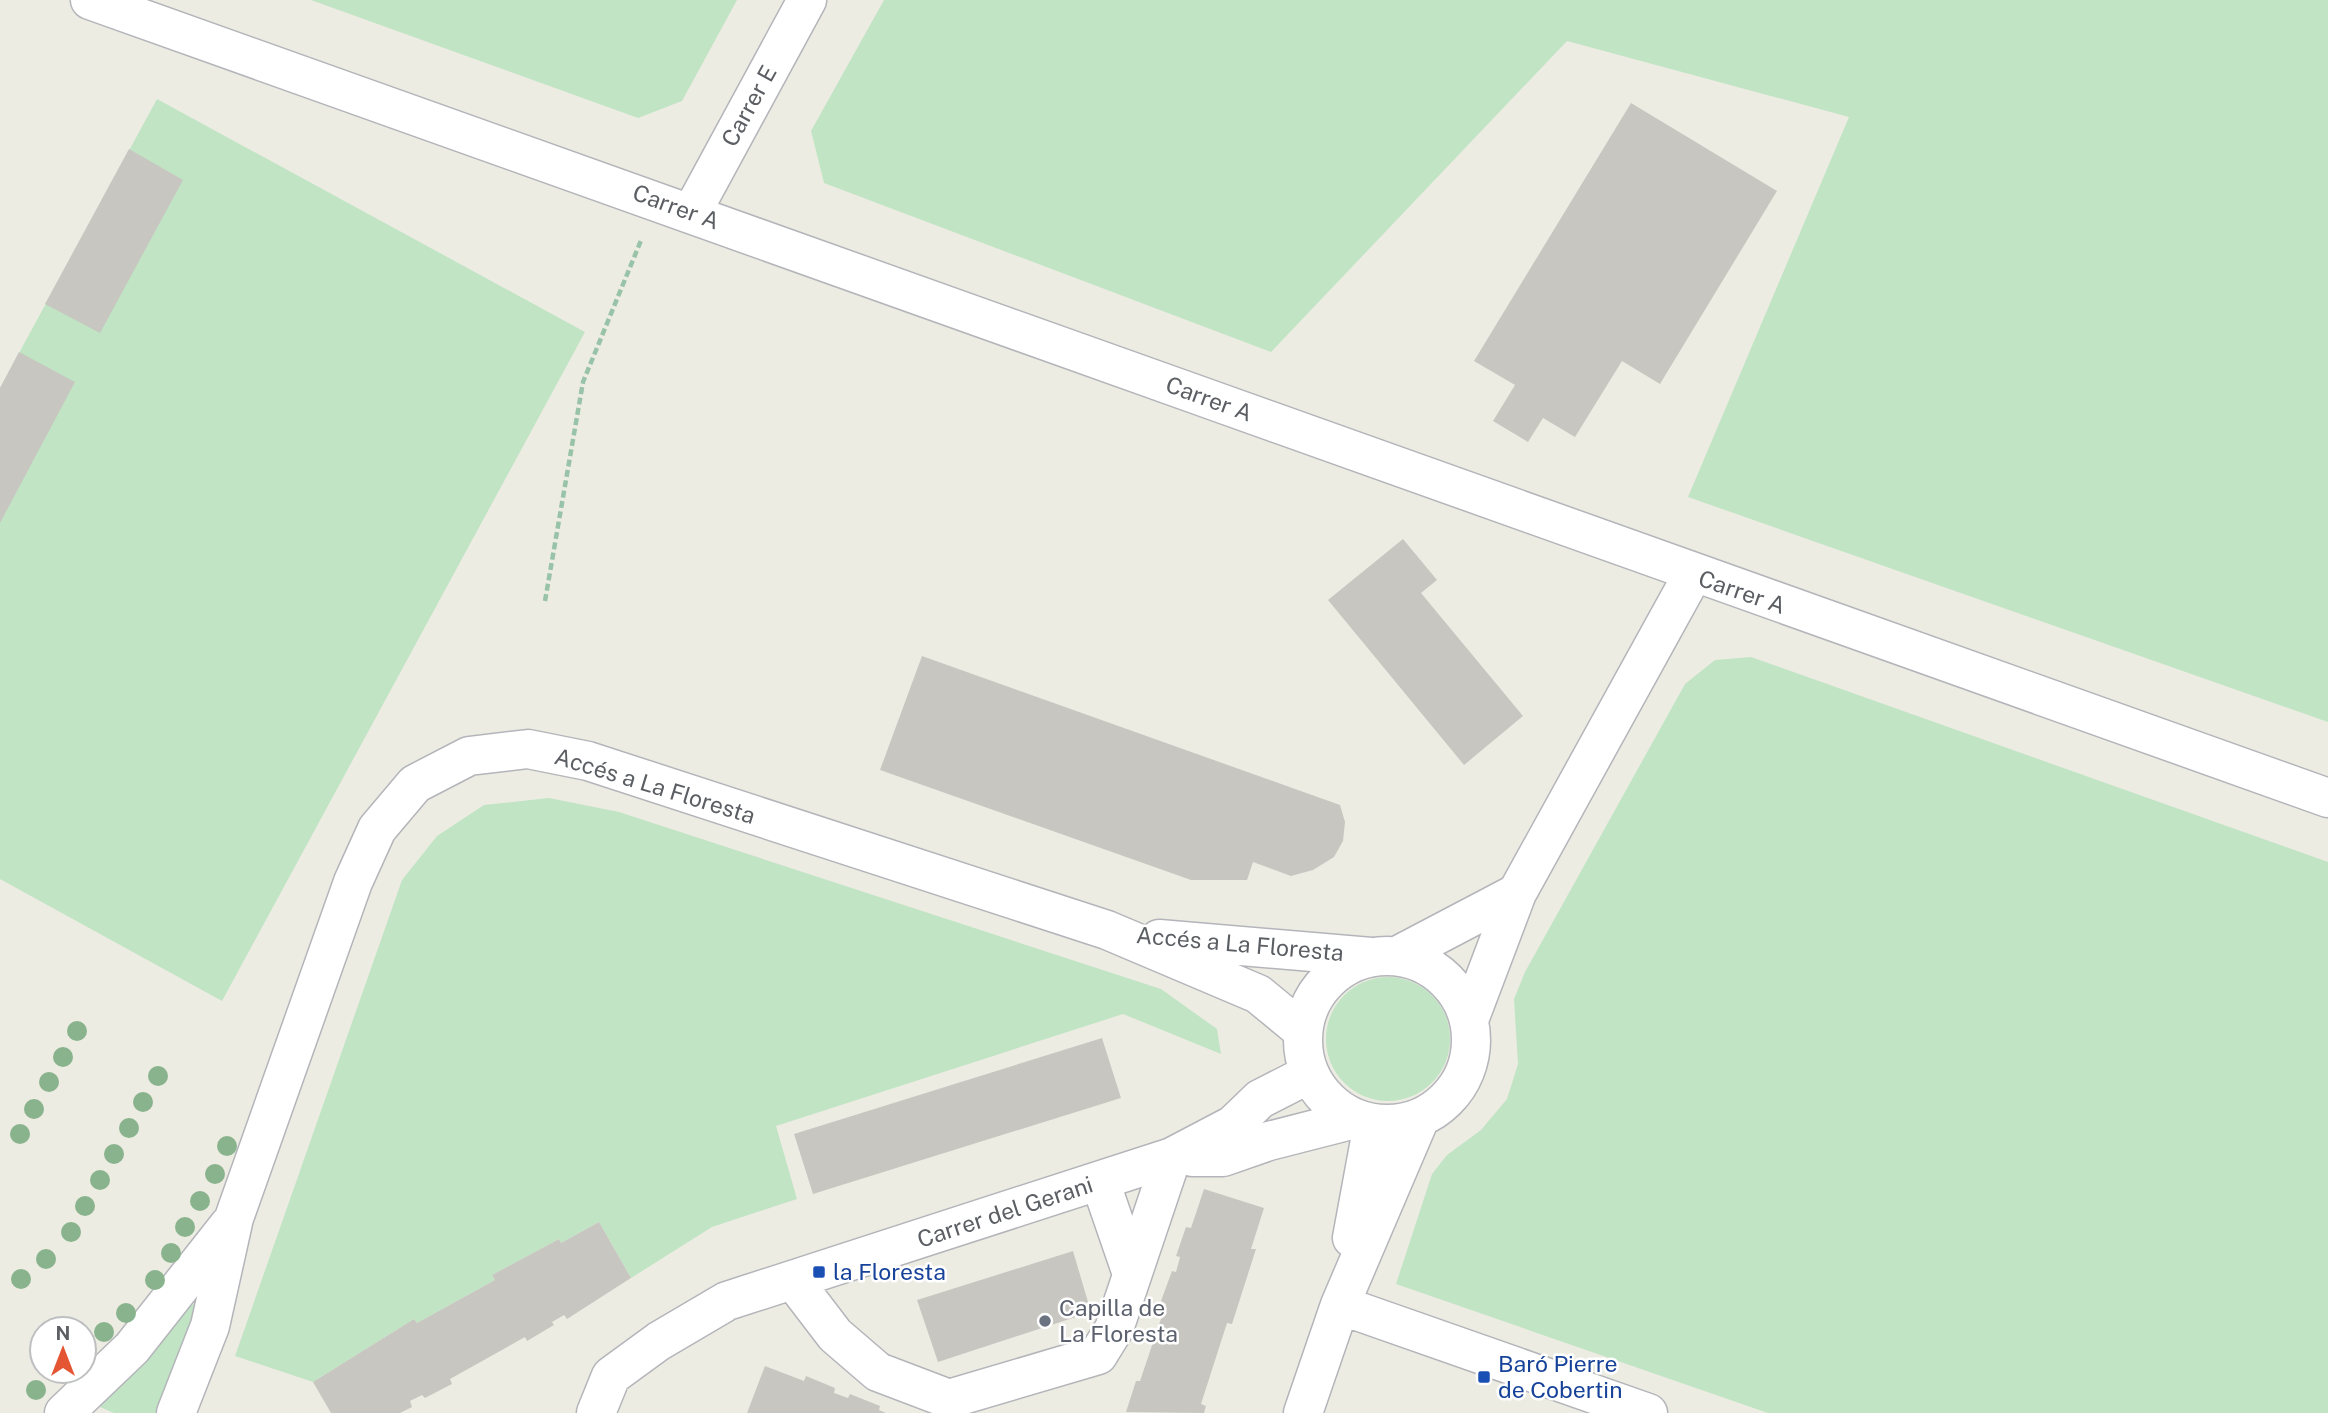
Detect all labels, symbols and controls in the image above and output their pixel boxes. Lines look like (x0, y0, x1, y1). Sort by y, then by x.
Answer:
street label: Carrer E (715, 61, 782, 151)
street label: Carrer A (629, 178, 723, 235)
street label: Carrer A (1162, 370, 1256, 427)
street label: Carrer A (1695, 564, 1789, 619)
street label: Accés a La Floresta (552, 742, 759, 829)
street label: Accés a La Floresta (1135, 921, 1345, 966)
street label: Carrer del Gerani (914, 1170, 1096, 1253)
place label: la Floresta (833, 1258, 946, 1285)
marker: la Floresta (811, 1264, 827, 1280)
place label: Capilla de La Floresta (1059, 1294, 1178, 1347)
marker: Capilla de La Floresta (1037, 1313, 1053, 1329)
north arrow (28, 1315, 98, 1385)
text: N (56, 1322, 70, 1344)
place label: Baró Pierre de Cobertin (1498, 1350, 1622, 1403)
marker: Baró Pierre de Cobertin (1476, 1369, 1492, 1385)

